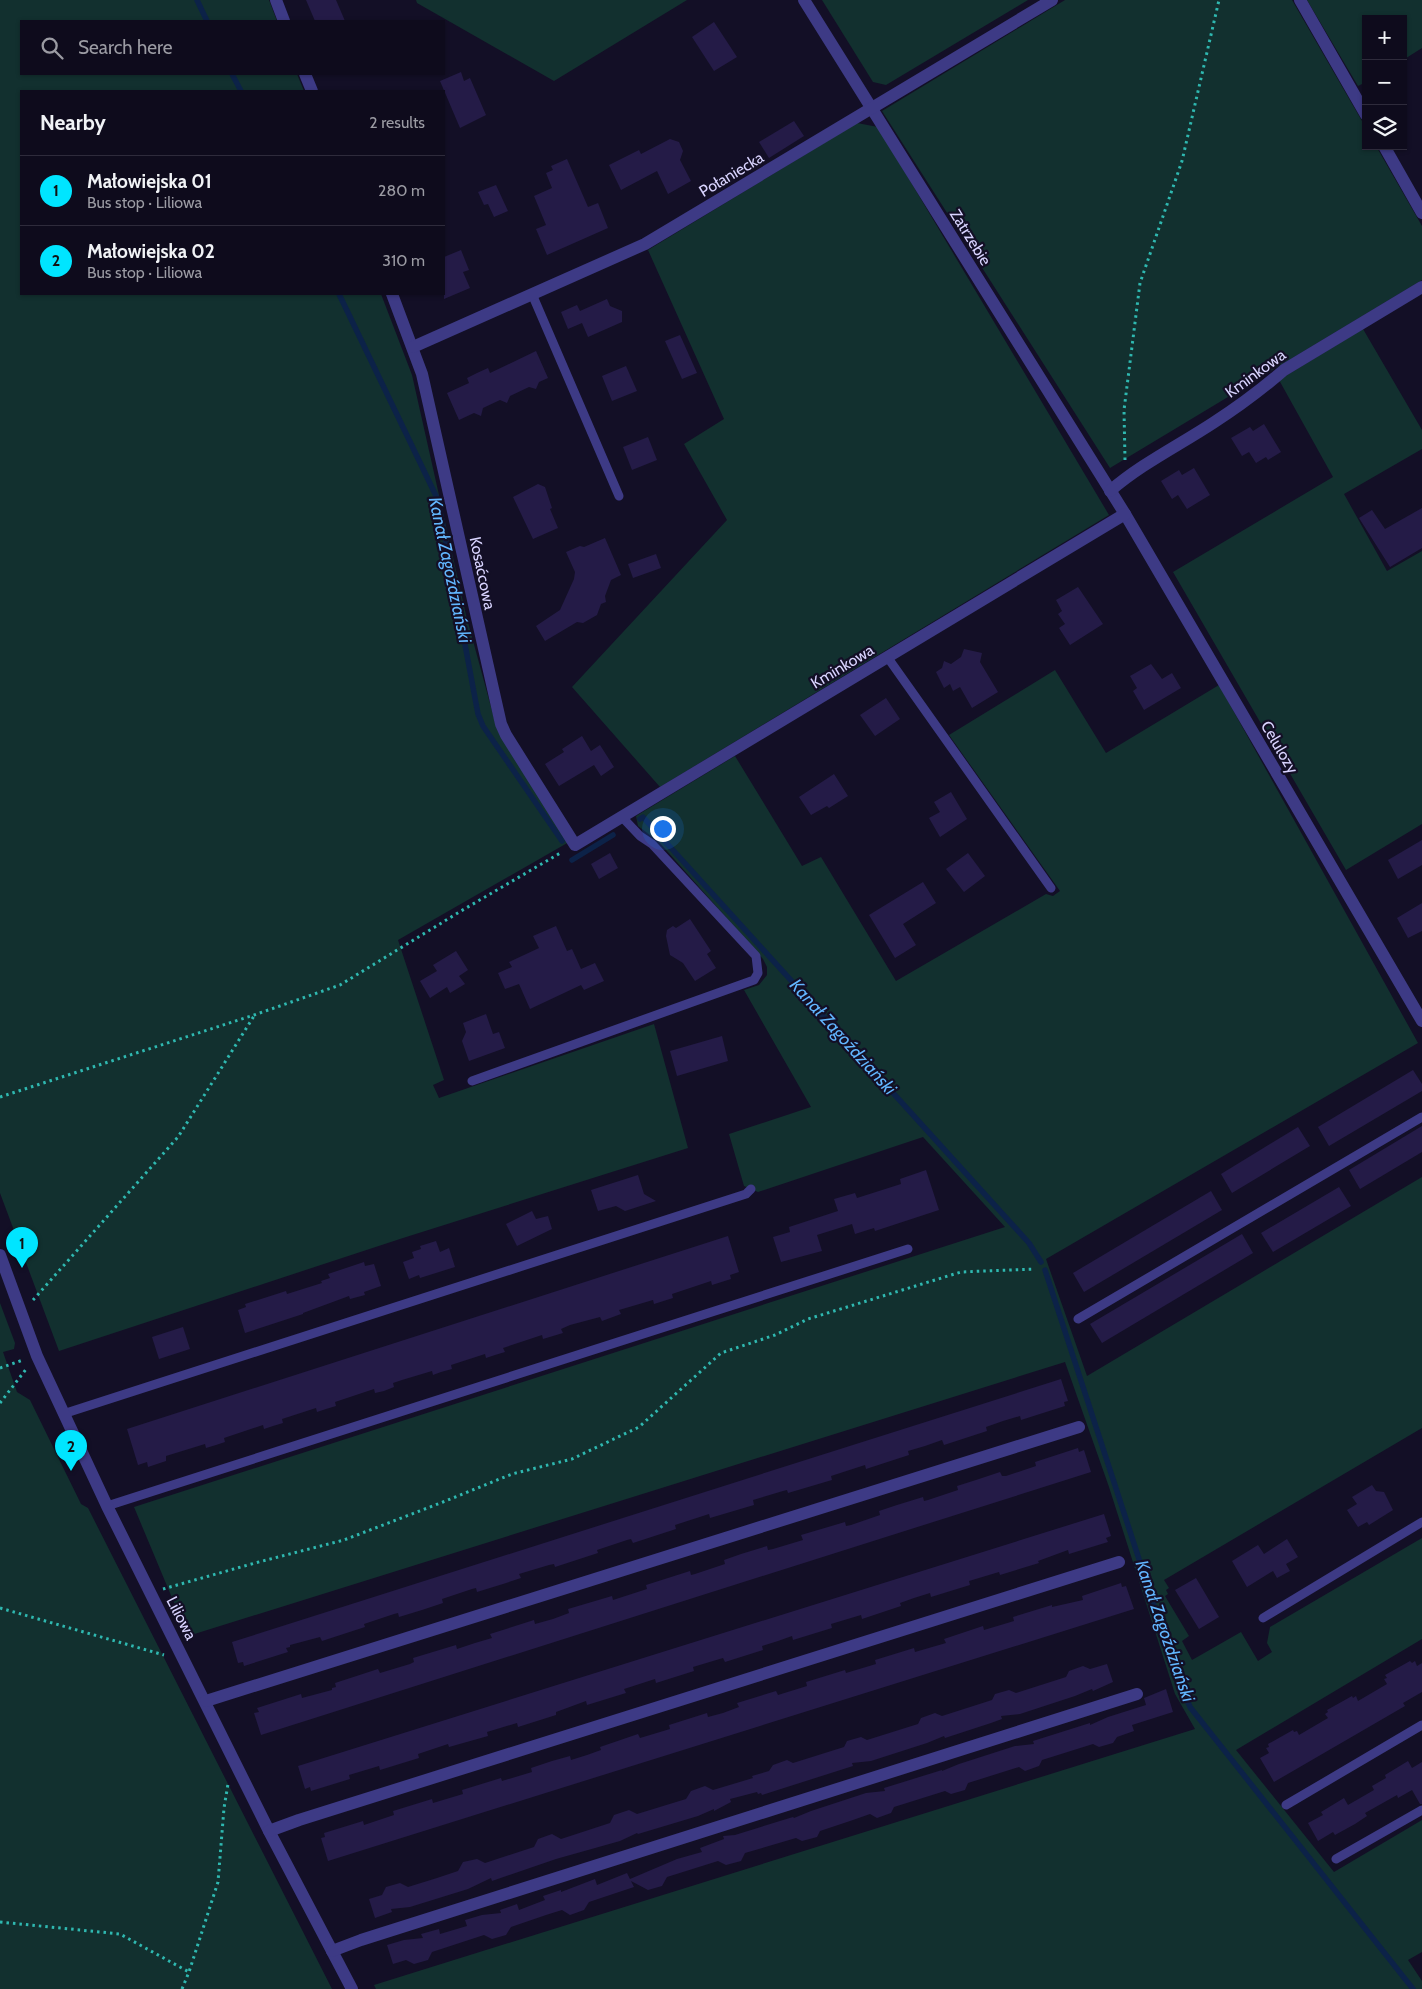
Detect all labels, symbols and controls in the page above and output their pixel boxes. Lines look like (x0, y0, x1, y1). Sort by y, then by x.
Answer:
map controls (1362, 15, 1407, 150)
button: + (1362, 15, 1407, 60)
search box (20, 20, 445, 75)
icon: search (38, 34, 66, 62)
text: Search here (78, 36, 172, 59)
button: − (1362, 60, 1407, 105)
button: layers (1362, 105, 1407, 150)
text: Nearby (40, 110, 106, 135)
text: 2 results (369, 113, 425, 132)
street label: Połaniecka (696, 148, 767, 201)
text: Małowiejska 01 (87, 170, 212, 193)
text: 1 (53, 181, 59, 200)
text: 280 m (378, 181, 425, 200)
text: Bus stop · Liliowa (87, 193, 202, 212)
street label: Zatrzebie (946, 206, 995, 269)
text: Małowiejska 02 (87, 240, 215, 263)
text: 2 (52, 251, 60, 270)
text: 310 m (382, 251, 425, 270)
text: Bus stop · Liliowa (87, 263, 202, 282)
street label: Kminkowa (1221, 345, 1290, 402)
water label: Kanał Zagoździański (424, 495, 476, 646)
street label: Kosaćcowa (466, 535, 500, 612)
street label: Kminkowa (807, 640, 877, 693)
street label: Celulozy (1257, 717, 1302, 777)
your location (650, 816, 676, 842)
water label: Kanał Zagoździański (785, 974, 902, 1100)
pin: 1 (6, 1227, 38, 1268)
pin: 2 (55, 1430, 87, 1471)
water label: Kanał Zagoździański (1130, 1557, 1200, 1706)
street label: Liliowa (163, 1593, 201, 1644)

